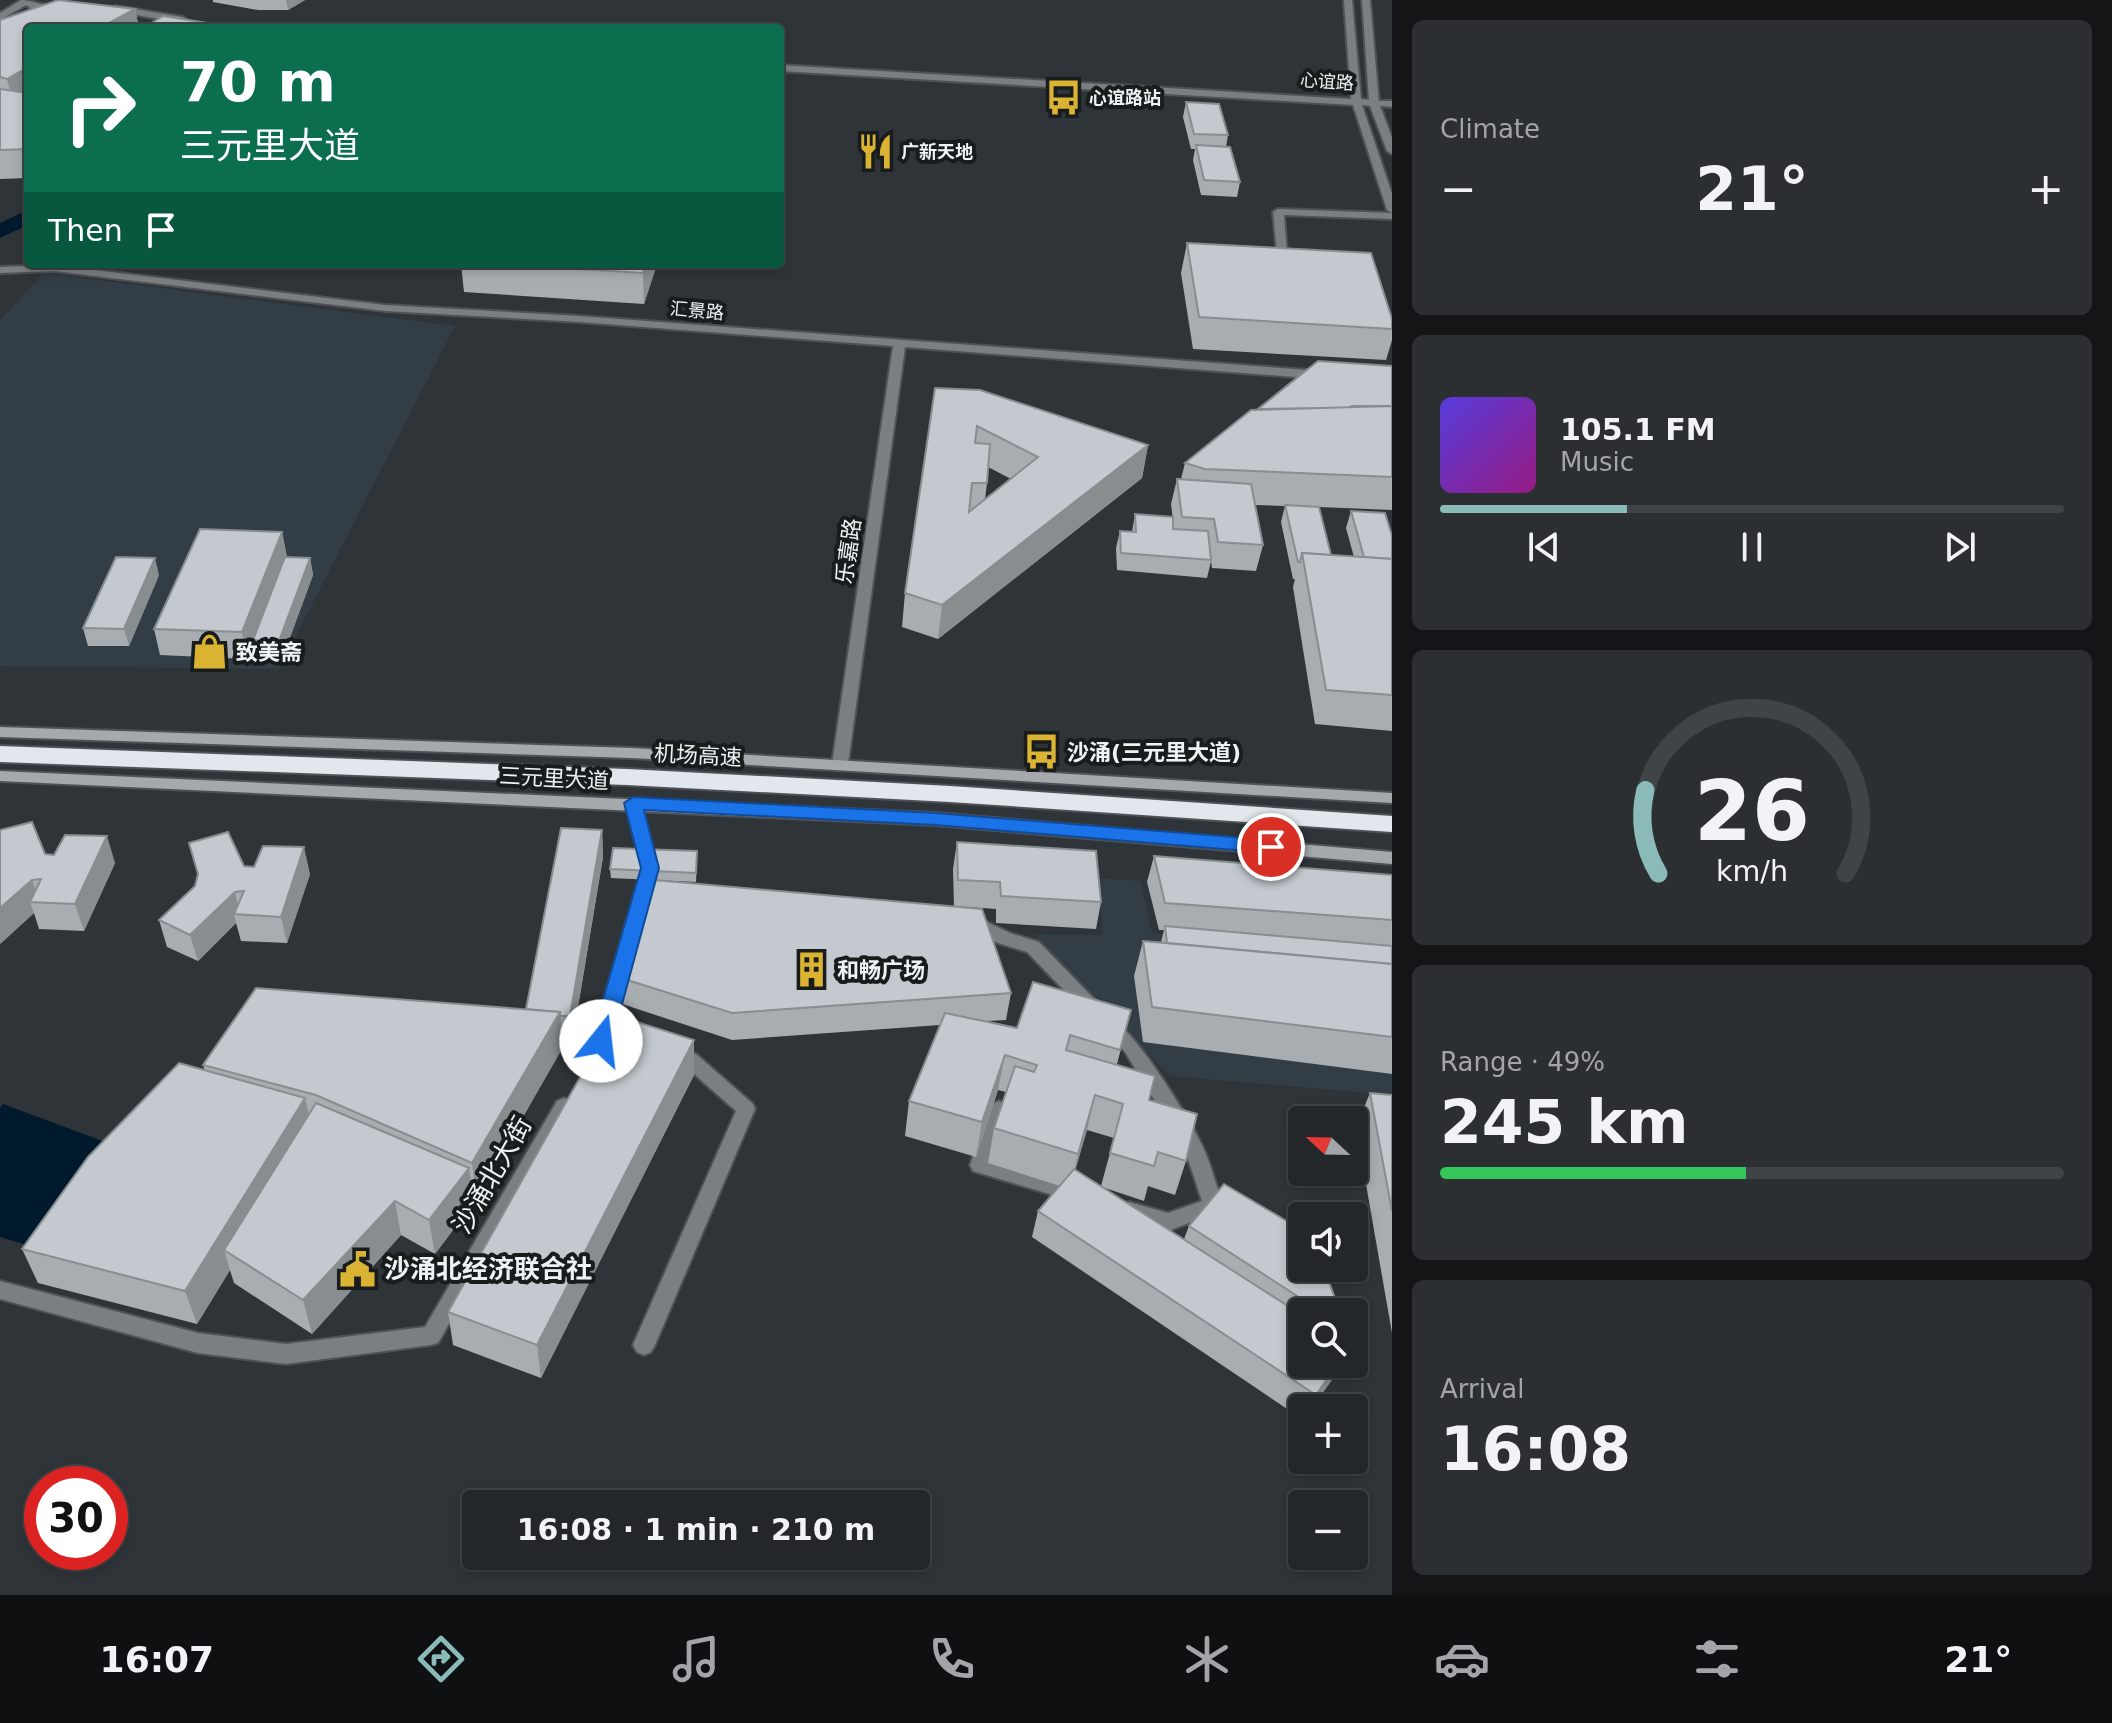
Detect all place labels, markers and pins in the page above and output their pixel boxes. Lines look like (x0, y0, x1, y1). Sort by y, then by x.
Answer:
bus stop icon: 心谊路站 (1044, 79, 1082, 117)
place label: 心谊路站 (1089, 87, 1161, 108)
restaurant icon: 广新天地 (856, 133, 894, 171)
place label: 广新天地 (901, 141, 973, 162)
shop icon: 致美斋 (191, 633, 229, 671)
place label: 致美斋 (236, 640, 302, 665)
bus stop icon: 沙涌(三元里大道) (1022, 733, 1060, 771)
place label: 沙涌(三元里大道) (1067, 740, 1241, 765)
pin (1237, 813, 1305, 881)
building icon: 和畅广场 (792, 951, 830, 989)
place label: 和畅广场 (837, 958, 925, 983)
public building icon: 沙涌北经济联合社 (339, 1250, 377, 1288)
place label: 沙涌北经济联合社 (384, 1254, 592, 1284)

